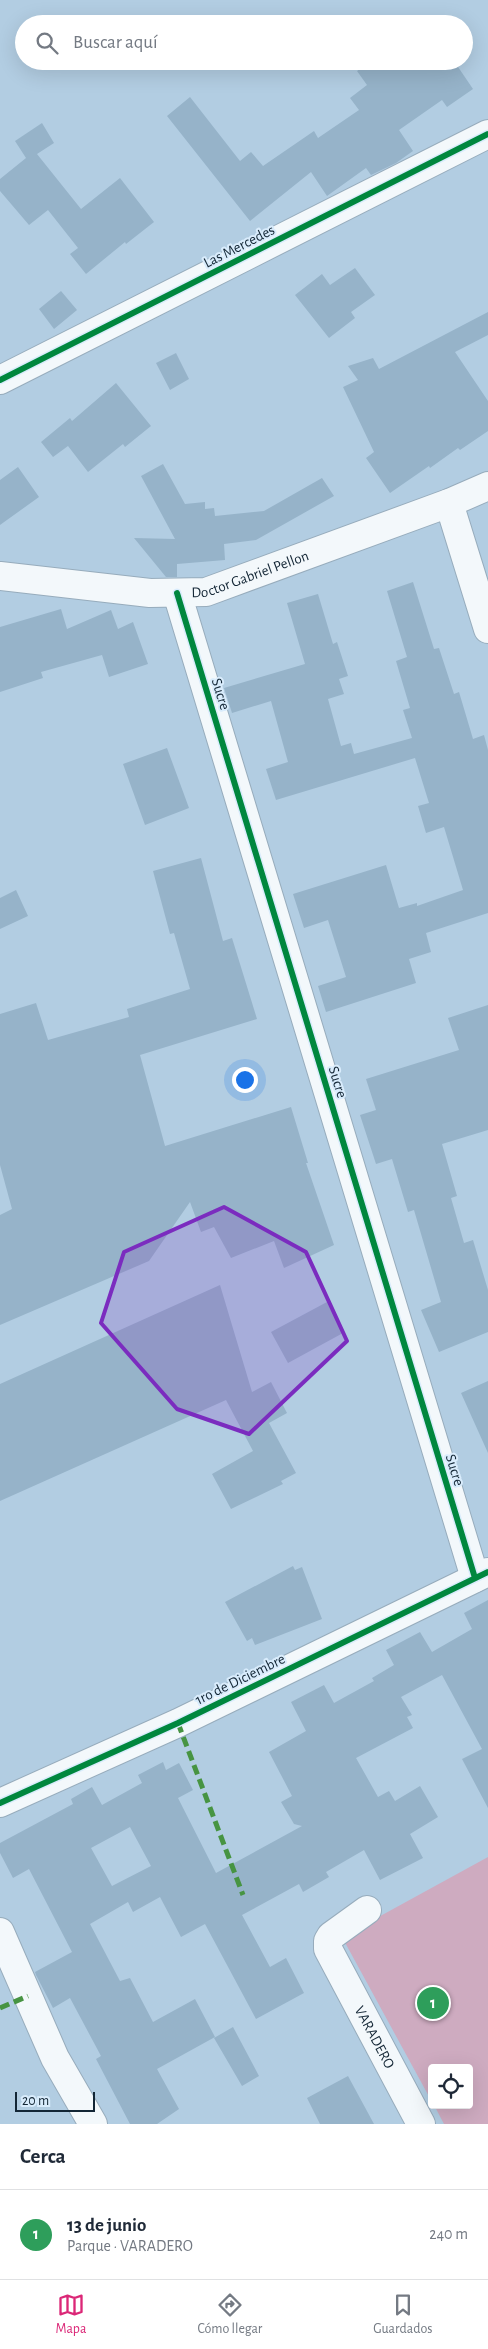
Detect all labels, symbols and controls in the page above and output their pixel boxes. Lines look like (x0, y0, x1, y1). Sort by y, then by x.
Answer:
search box (15, 15, 473, 70)
icon: search (33, 29, 61, 57)
text: Buscar aquí (73, 33, 158, 52)
street label: Las Mercedes (201, 222, 277, 271)
street label: Doctor Gabriel Pellon (191, 548, 311, 600)
street label: Sucre (209, 677, 232, 712)
street label: Sucre (326, 1065, 349, 1100)
your location (232, 1067, 258, 1093)
street label: Sucre (443, 1453, 466, 1488)
street label: 1ro de Diciembre (193, 1651, 288, 1708)
pin: 1 (417, 1984, 449, 2022)
street label: VARADERO (352, 2004, 397, 2071)
map controls (428, 2064, 473, 2109)
button: locate (428, 2064, 473, 2109)
scale bar (15, 2089, 95, 2112)
text: 20 m (22, 2094, 49, 2108)
text: Cerca (20, 2146, 66, 2167)
text: 13 de junio (67, 2216, 146, 2235)
text: 1 (33, 2226, 39, 2242)
text: 240 m (429, 2226, 468, 2242)
text: Parque · VARADERO (67, 2238, 193, 2254)
tab: Mapa (56, 2291, 86, 2338)
tab: Cómo llegar (197, 2291, 262, 2338)
tab: Guardados (373, 2291, 432, 2338)

